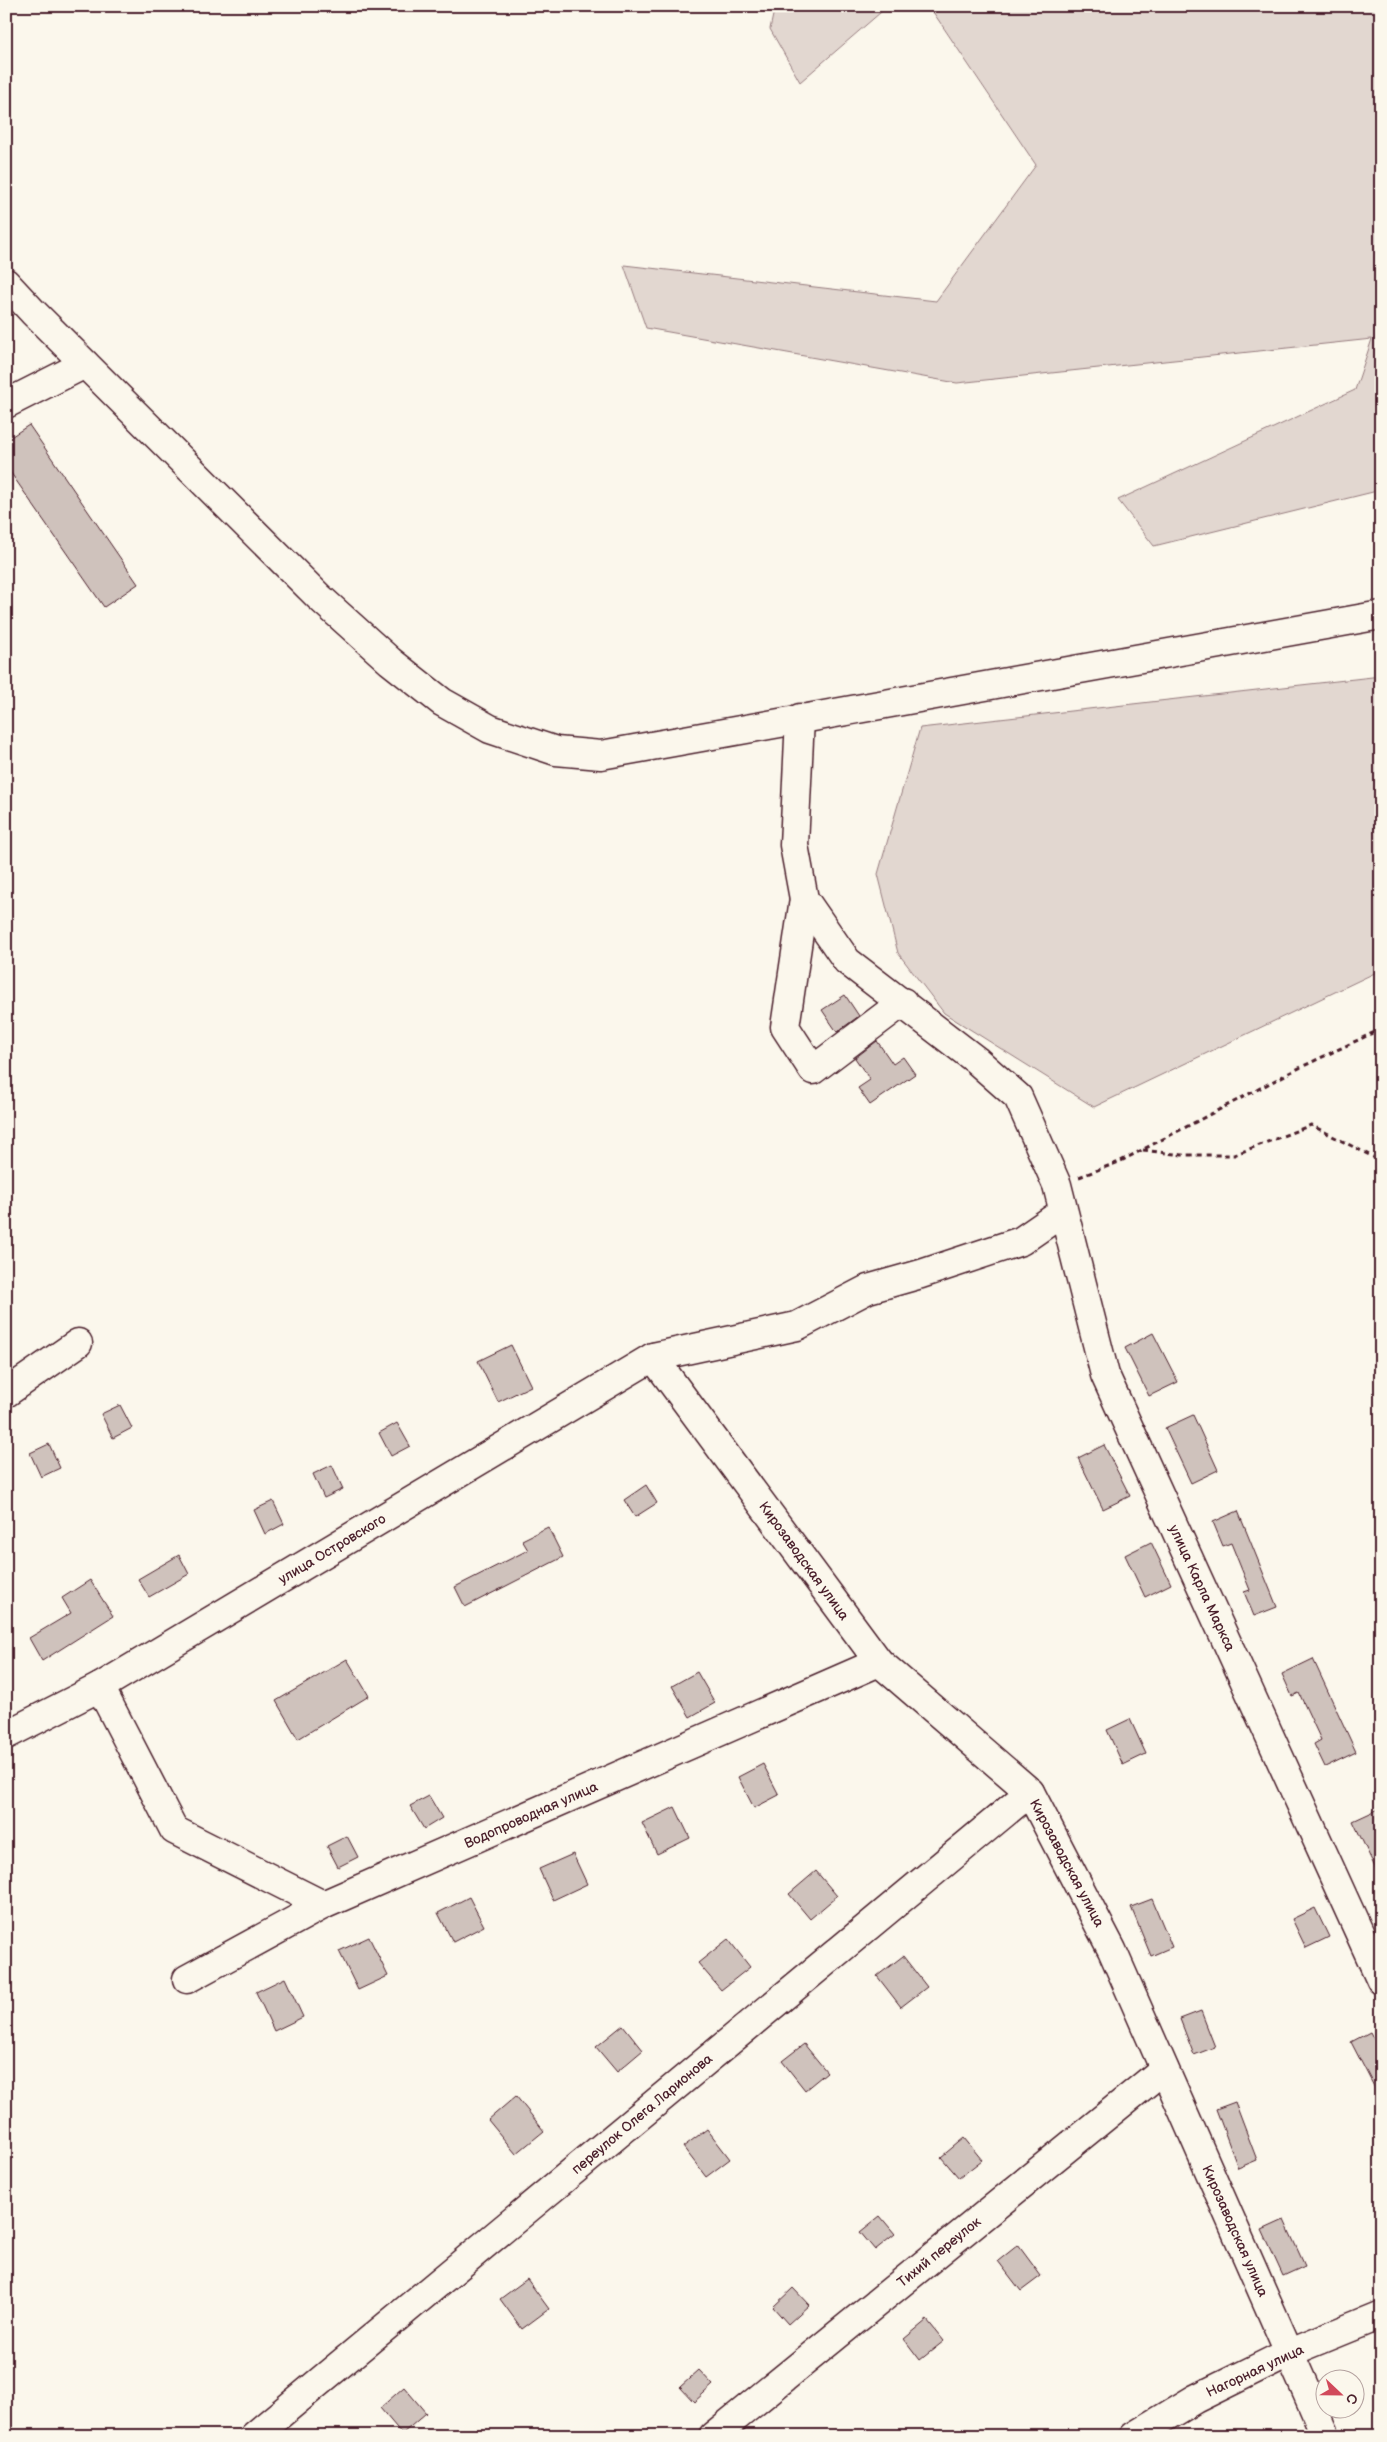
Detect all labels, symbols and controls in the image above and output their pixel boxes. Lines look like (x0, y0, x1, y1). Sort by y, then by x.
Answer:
street label: Кирозаводская улица (755, 1498, 853, 1624)
street label: улица Островского (275, 1510, 389, 1588)
street label: улица Карла Маркса (1165, 1522, 1239, 1655)
street label: Водопроводная улица (462, 1778, 601, 1852)
street label: Кирозаводская улица (1026, 1796, 1108, 1930)
street label: переулок Олега Ларионова (568, 2050, 716, 2178)
street label: Кирозаводская улица (1198, 2163, 1272, 2300)
street label: Тихий переулок (894, 2213, 985, 2291)
street label: Нагорная улица (1204, 2341, 1307, 2401)
north arrow (1314, 2370, 1364, 2420)
text: С (1342, 2391, 1361, 2407)

